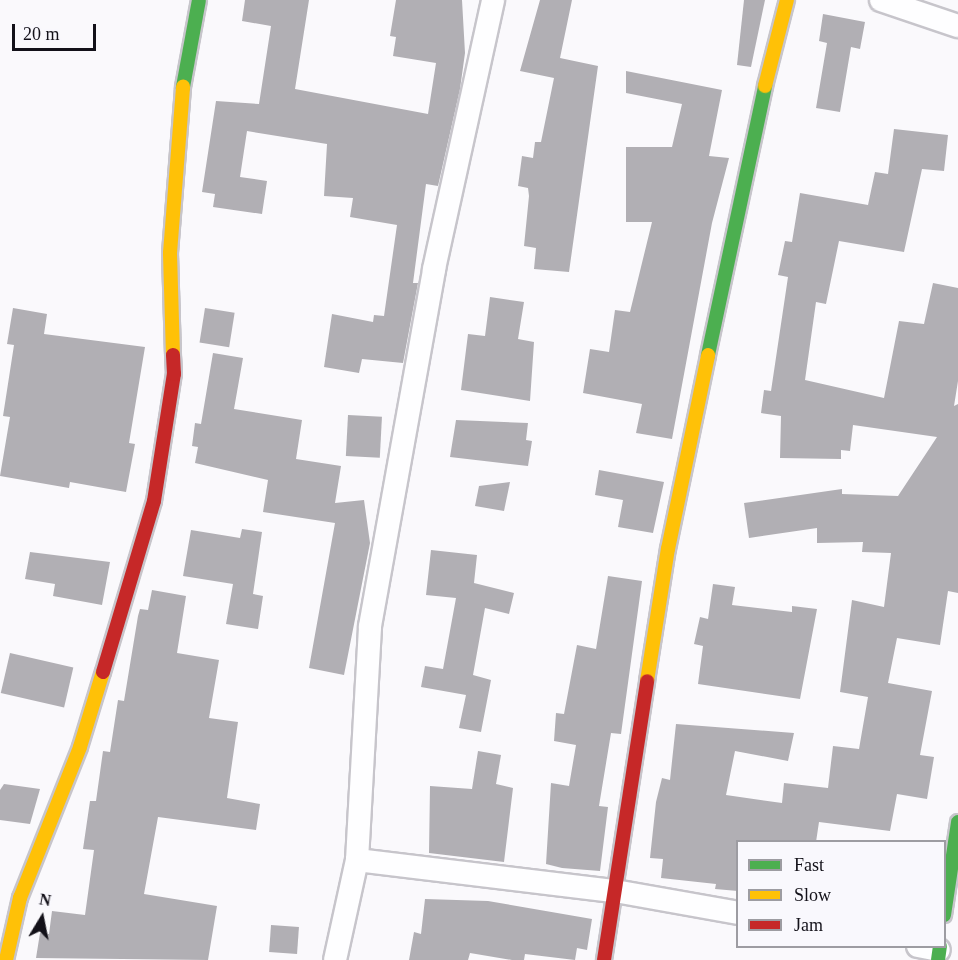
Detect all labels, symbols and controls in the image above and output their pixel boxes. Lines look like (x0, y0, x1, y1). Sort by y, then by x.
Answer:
scale bar (15, 12, 99, 50)
text: 20 m (23, 24, 60, 44)
legend (736, 840, 946, 948)
text: Fast (794, 855, 824, 875)
text: Slow (794, 885, 831, 905)
north arrow (12, 888, 72, 948)
text: N (38, 890, 52, 909)
text: Jam (794, 915, 823, 935)

